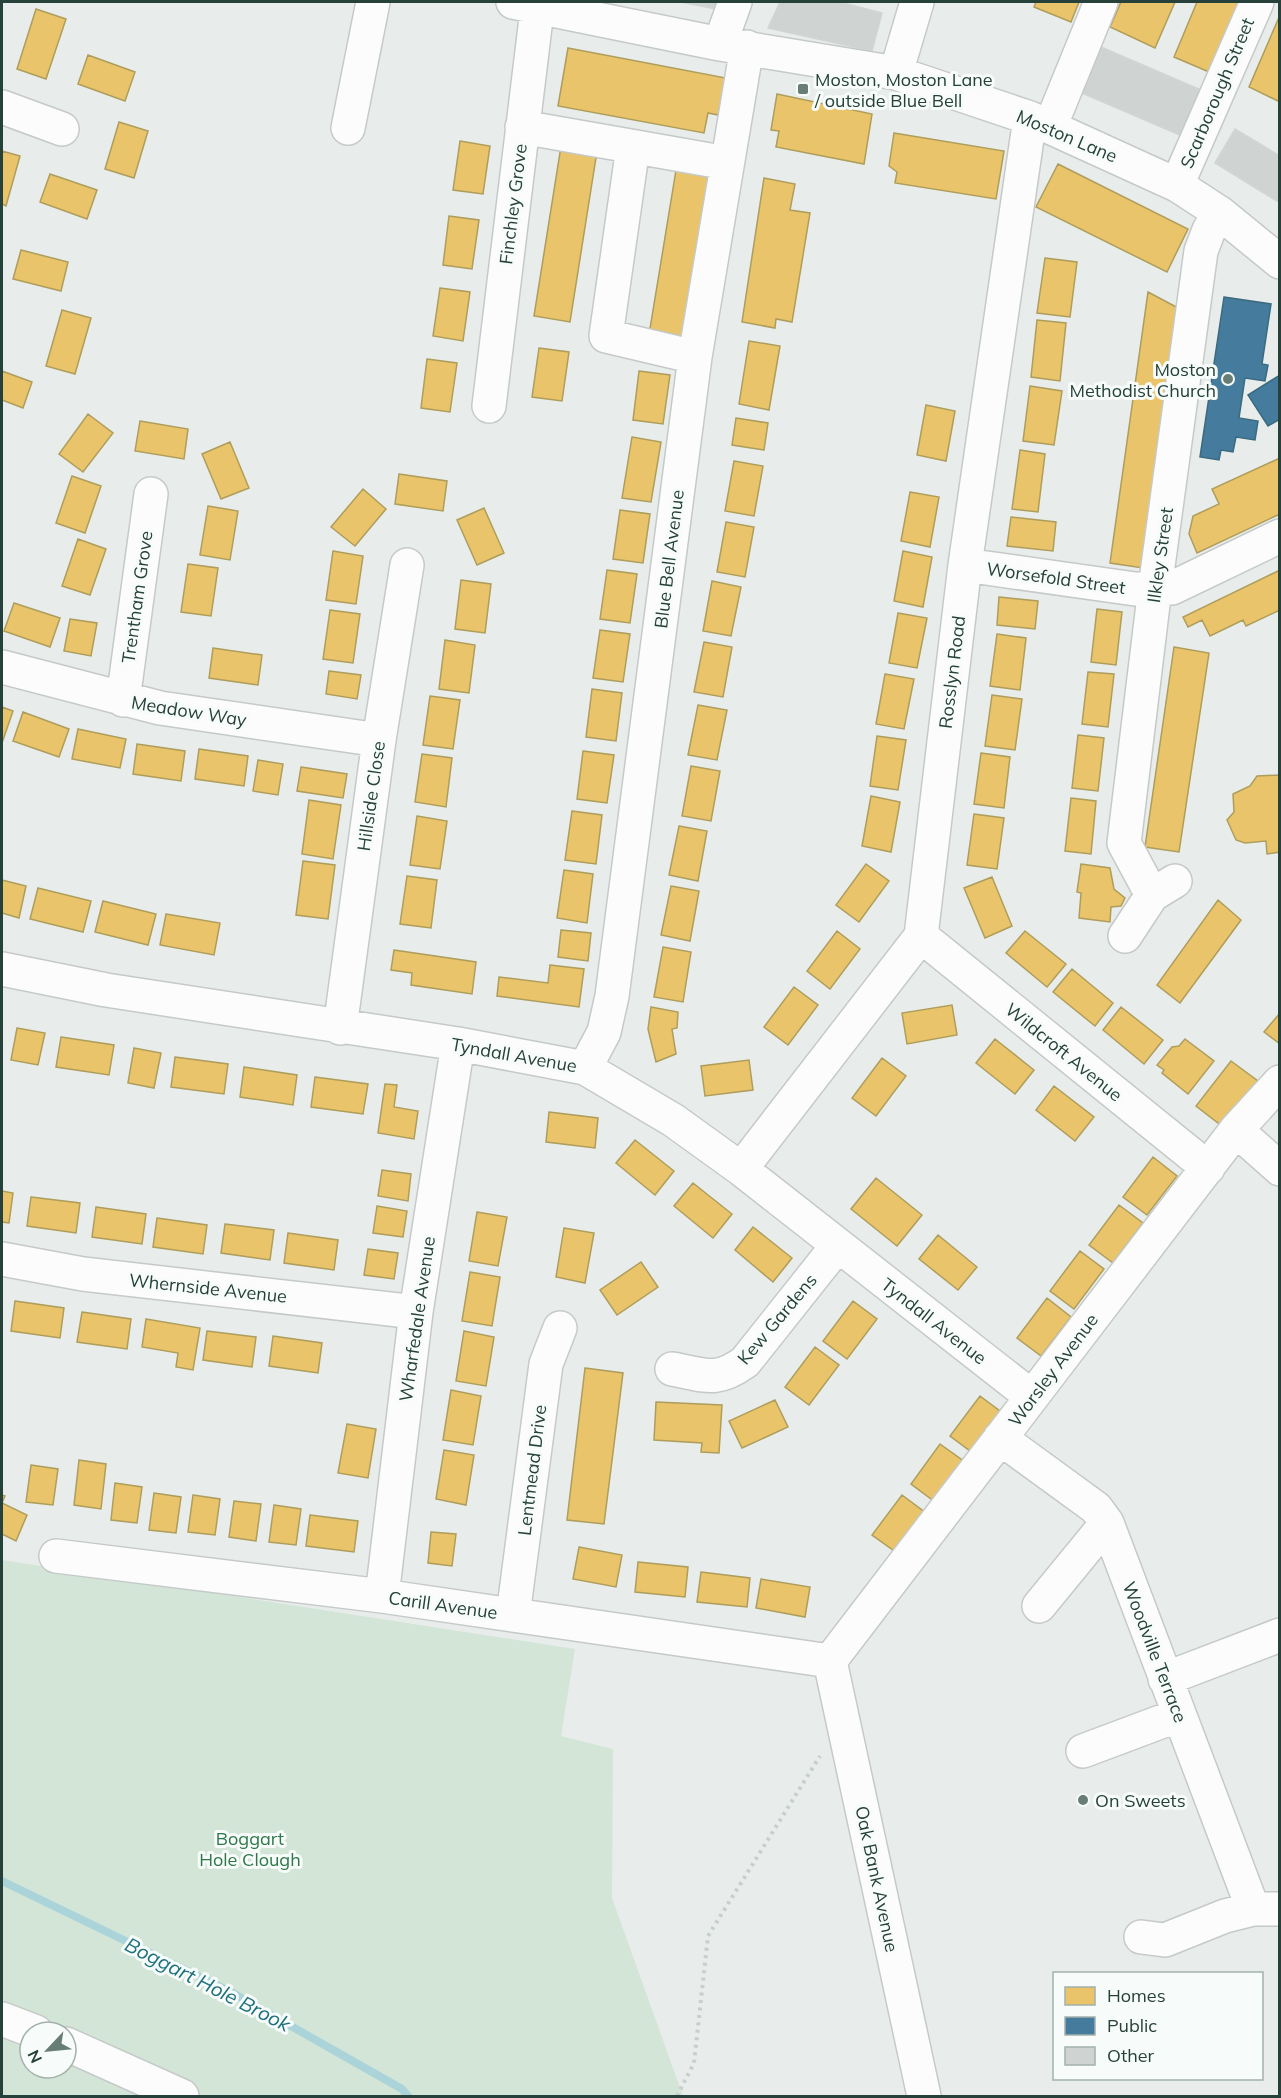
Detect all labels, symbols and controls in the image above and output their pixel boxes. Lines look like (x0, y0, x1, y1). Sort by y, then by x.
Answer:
street label: Scarborough Street (1175, 14, 1259, 172)
place label: Moston, Moston Lane / outside Blue Bell (814, 68, 993, 112)
marker: Moston, Moston Lane / outside Blue Bell (796, 82, 810, 96)
street label: Moston Lane (1013, 104, 1121, 168)
street label: Finchley Grove (494, 142, 532, 266)
place label: Moston Methodist Church (1070, 358, 1216, 402)
marker: Moston Methodist Church (1221, 372, 1235, 386)
street label: Blue Bell Avenue (649, 488, 689, 630)
street label: Ilkley Street (1142, 506, 1178, 604)
street label: Trentham Grove (116, 529, 158, 665)
street label: Worsefold Street (985, 557, 1127, 599)
street label: Rosslyn Road (934, 614, 970, 730)
street label: Meadow Way (130, 691, 249, 732)
street label: Hillside Close (352, 740, 390, 852)
street label: Wildcroft Avenue (1001, 998, 1127, 1106)
street label: Tyndall Avenue (449, 1033, 579, 1077)
street label: Wharfedale Avenue (394, 1235, 440, 1403)
street label: Whernside Avenue (128, 1268, 288, 1308)
street label: Kew Gardens (732, 1269, 822, 1369)
street label: Tyndall Avenue (877, 1273, 991, 1369)
street label: Worsley Avenue (1003, 1309, 1103, 1431)
street label: Lentmead Drive (513, 1403, 551, 1537)
street label: Woodville Terrace (1118, 1578, 1192, 1726)
street label: Carill Avenue (387, 1586, 499, 1624)
place label: On Sweets (1095, 1789, 1186, 1812)
marker: On Sweets (1076, 1793, 1090, 1807)
street label: Oak Bank Avenue (850, 1804, 904, 1954)
park label: Boggart Hole Clough (199, 1827, 301, 1871)
water label: Boggart Hole Brook (121, 1931, 296, 2037)
legend (1053, 1972, 1263, 2080)
text: Homes (1107, 1984, 1166, 2007)
text: Public (1107, 2014, 1157, 2037)
north arrow (18, 2020, 78, 2080)
text: Other (1107, 2044, 1155, 2067)
text: N (23, 2047, 46, 2066)

